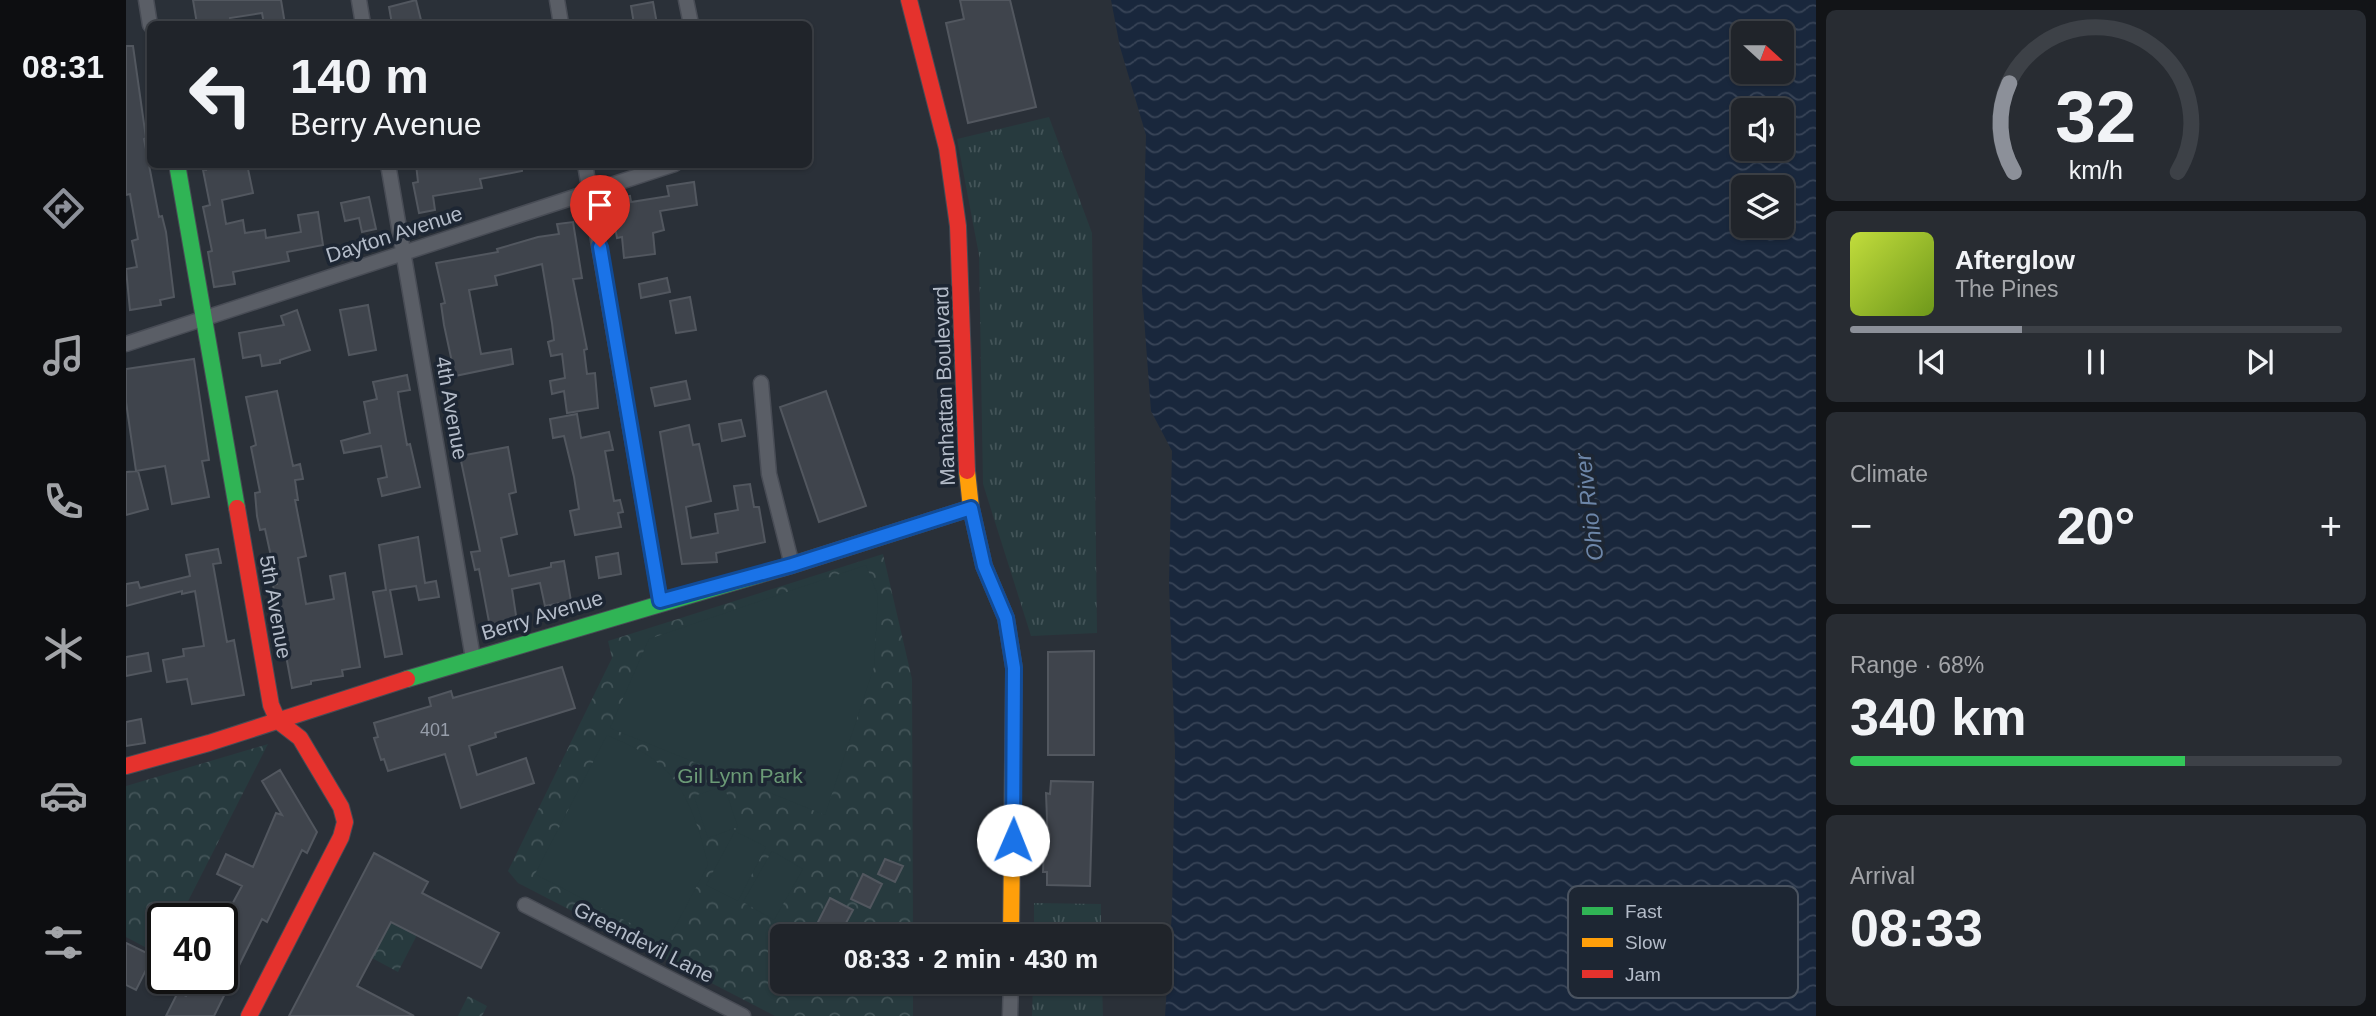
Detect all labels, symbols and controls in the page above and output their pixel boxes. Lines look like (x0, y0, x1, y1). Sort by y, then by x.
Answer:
north arrow (1731, 21, 1794, 84)
map controls (1731, 21, 1794, 238)
text: 08:31 (22, 49, 104, 85)
icon: left (175, 49, 266, 140)
text: 140 m (290, 49, 429, 103)
text: 32 (2056, 76, 2136, 157)
button: sound (1731, 98, 1794, 161)
text: Berry Avenue (290, 106, 482, 142)
text: km/h (2069, 155, 2123, 183)
pin (570, 175, 630, 247)
button: layers (1731, 175, 1794, 238)
icon: directions (39, 184, 88, 233)
icon: arrive (581, 186, 619, 224)
street label: Dayton Avenue (323, 201, 465, 267)
text: Afterglow (1955, 245, 2075, 275)
text: The Pines (1955, 276, 2059, 302)
street label: Manhattan Boulevard (929, 286, 959, 486)
icon: music (39, 331, 88, 380)
icon: previous (1913, 343, 1951, 381)
icon: pause (2077, 343, 2115, 381)
icon: next (2241, 343, 2279, 381)
street label: 4th Avenue (432, 354, 472, 462)
water label: Ohio River (1569, 450, 1609, 563)
text: Climate (1850, 461, 1928, 487)
icon: phone (39, 477, 88, 526)
text: 20° (2057, 497, 2135, 555)
text: − (1850, 505, 1872, 547)
text: + (2320, 505, 2342, 547)
street label: 5th Avenue (256, 553, 296, 661)
street label: Berry Avenue (479, 586, 605, 644)
icon: climate (39, 624, 88, 673)
text: Range · 68% (1850, 652, 1984, 678)
text: 340 km (1850, 688, 2026, 746)
house number: 401 (420, 720, 450, 740)
park label: Gil Lynn Park (677, 764, 803, 787)
icon: car (39, 771, 88, 820)
position arrow (976, 803, 1050, 877)
text: Arrival (1850, 863, 1915, 889)
legend (1568, 886, 1798, 998)
street label: Greendevil Lane (570, 897, 718, 987)
text: 08:33 (1850, 899, 1983, 957)
text: Fast (1625, 901, 1663, 922)
speed limit sign: 40 (147, 903, 238, 994)
icon: filters (39, 918, 88, 967)
text: Slow (1625, 932, 1666, 953)
text: 08:33 · 2 min · 430 m (844, 944, 1098, 974)
text: Jam (1625, 964, 1661, 985)

